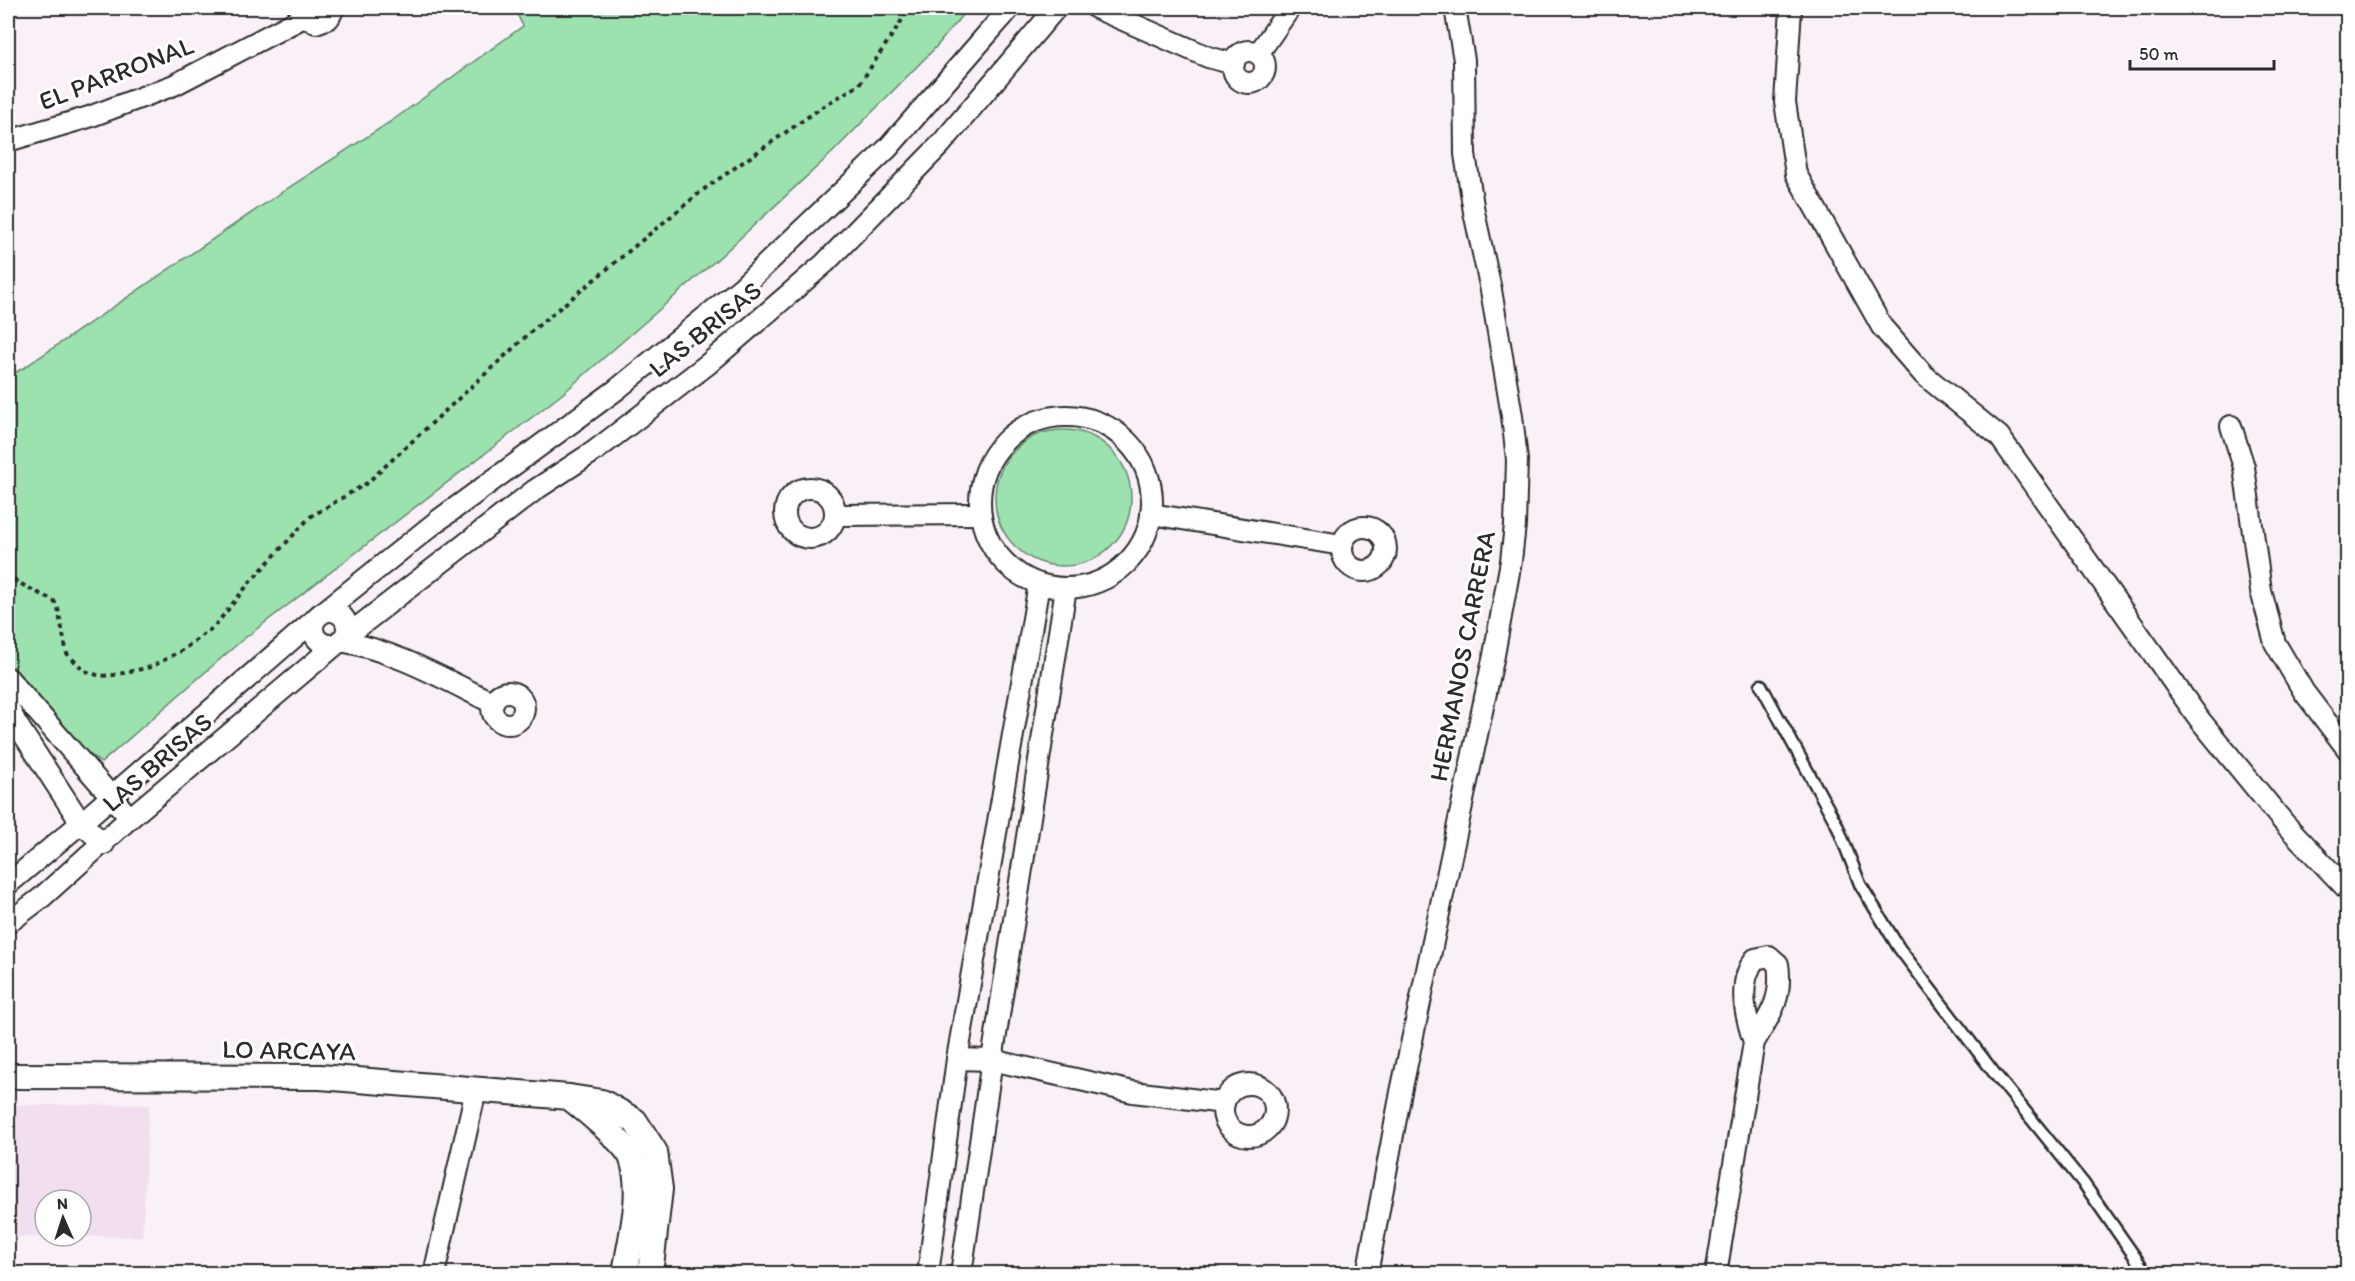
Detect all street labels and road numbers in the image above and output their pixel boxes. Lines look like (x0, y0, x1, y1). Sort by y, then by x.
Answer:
street label: EL PARRONAL (34, 29, 198, 117)
street label: LAS BRISAS (642, 274, 768, 384)
street label: HERMANOS CARRERA (1422, 528, 1502, 784)
street label: LAS BRISAS (95, 705, 219, 819)
street label: LO ARCAYA (222, 1033, 356, 1067)

